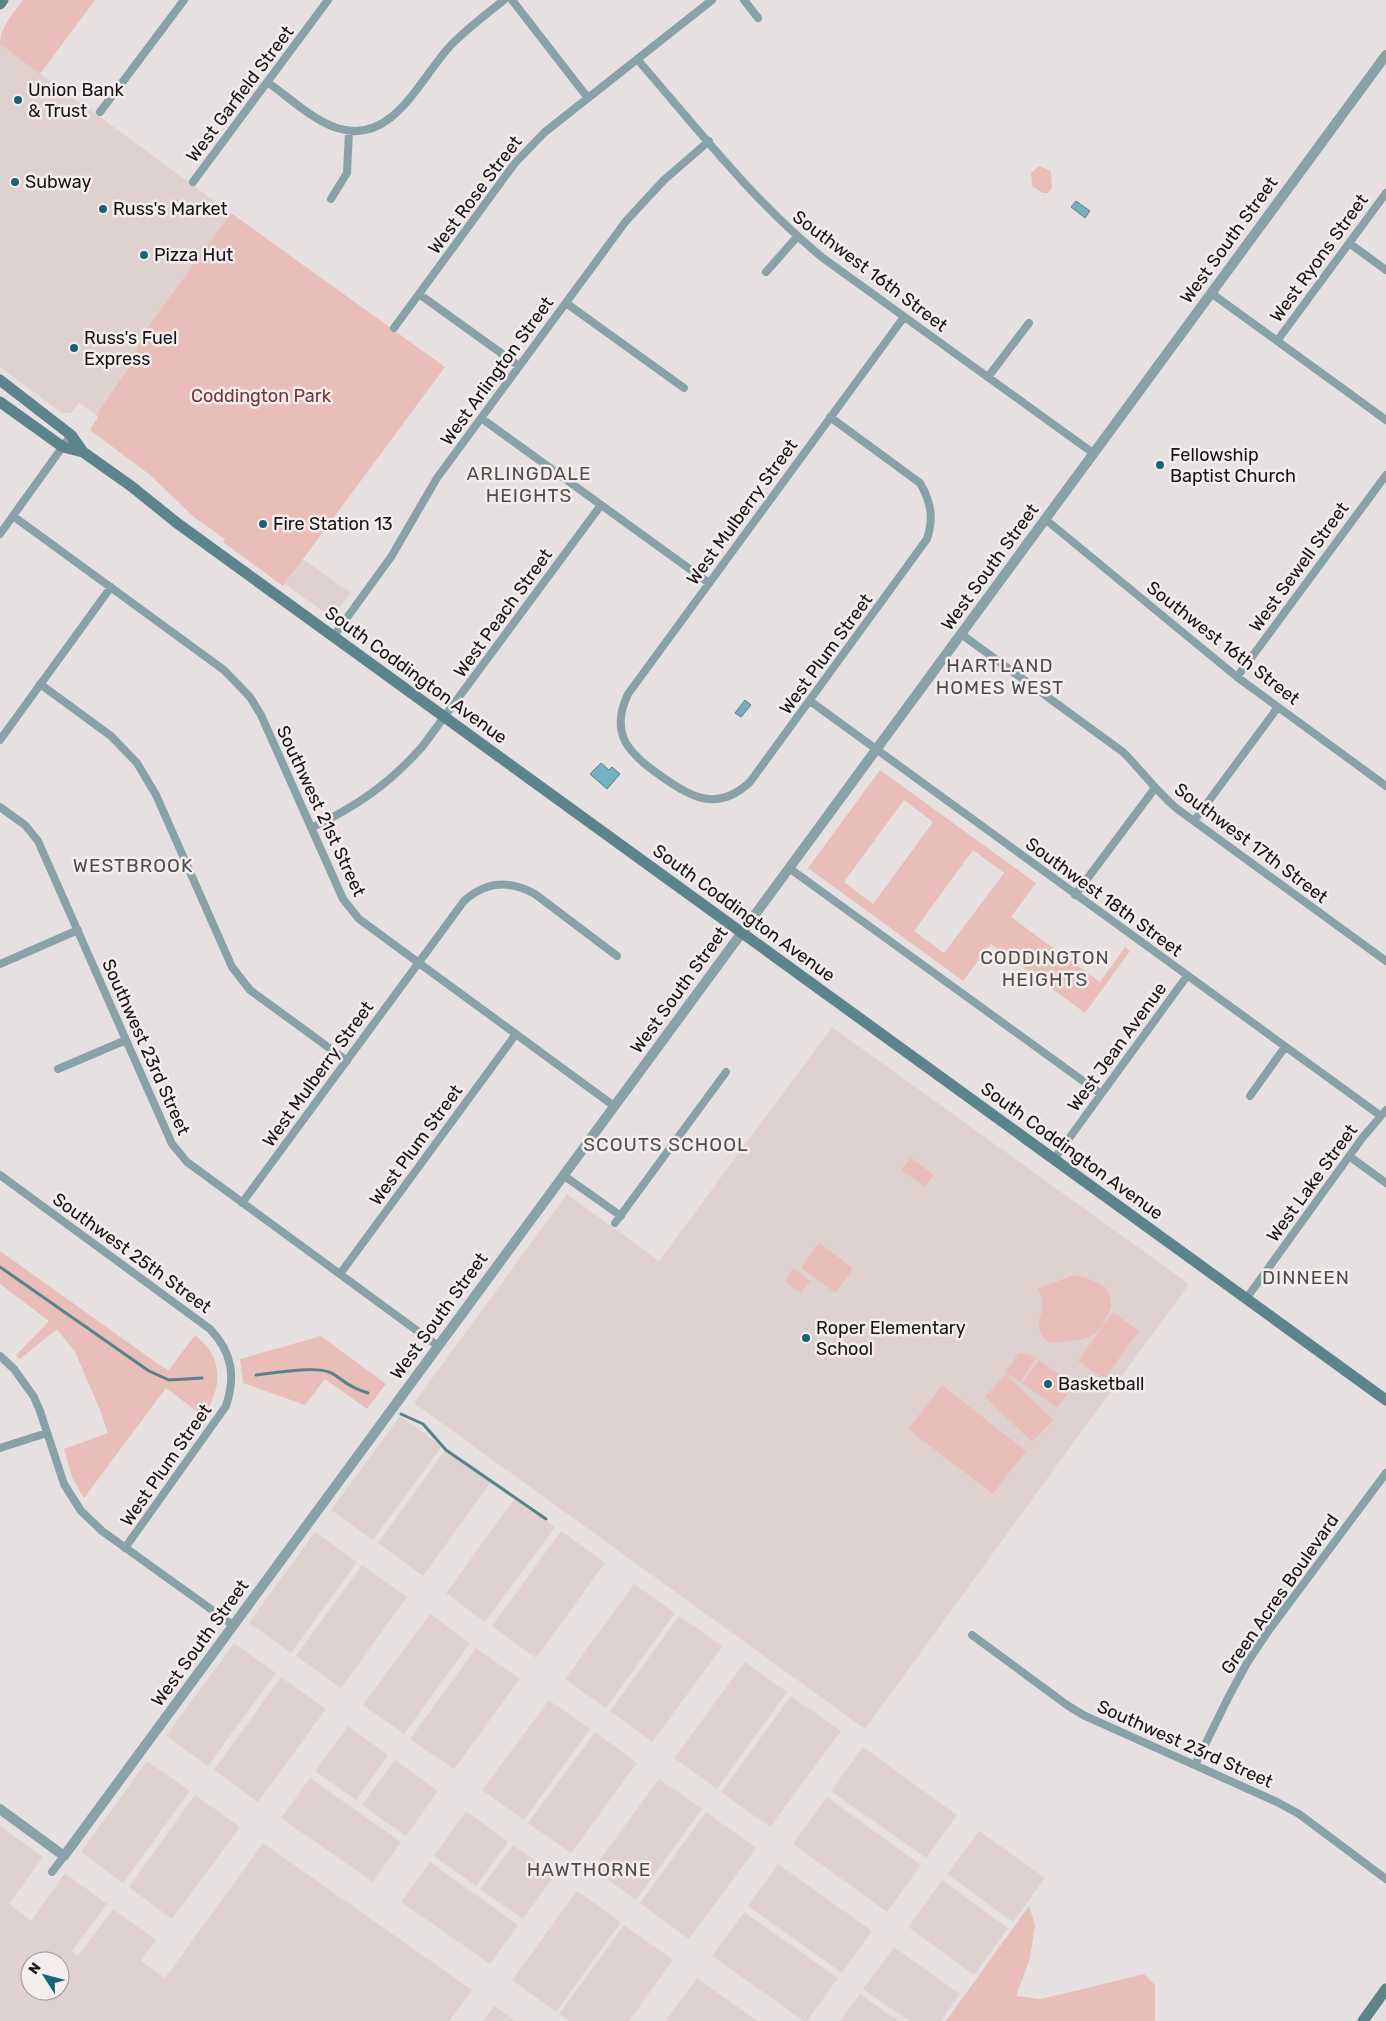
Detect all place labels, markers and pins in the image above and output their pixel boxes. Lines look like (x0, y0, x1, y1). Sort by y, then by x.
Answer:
place label: Union Bank & Trust (28, 79, 124, 122)
marker: Union Bank & Trust (12, 94, 24, 106)
place label: Subway (25, 171, 91, 193)
marker: Subway (9, 176, 21, 188)
place label: Russ's Market (113, 198, 228, 220)
marker: Russ's Market (97, 203, 109, 215)
place label: Pizza Hut (154, 244, 233, 266)
marker: Pizza Hut (138, 249, 150, 261)
place label: Russ's Fuel Express (84, 327, 177, 370)
marker: Russ's Fuel Express (68, 342, 80, 354)
place label: Fellowship Baptist Church (1170, 444, 1296, 487)
marker: Fellowship Baptist Church (1154, 459, 1166, 471)
place label: Fire Station 13 (273, 513, 393, 535)
marker: Fire Station 13 (257, 518, 269, 530)
place label: Roper Elementary School (816, 1317, 966, 1360)
marker: Roper Elementary School (800, 1332, 812, 1344)
place label: Basketball (1058, 1373, 1144, 1395)
marker: Basketball (1042, 1378, 1054, 1390)

